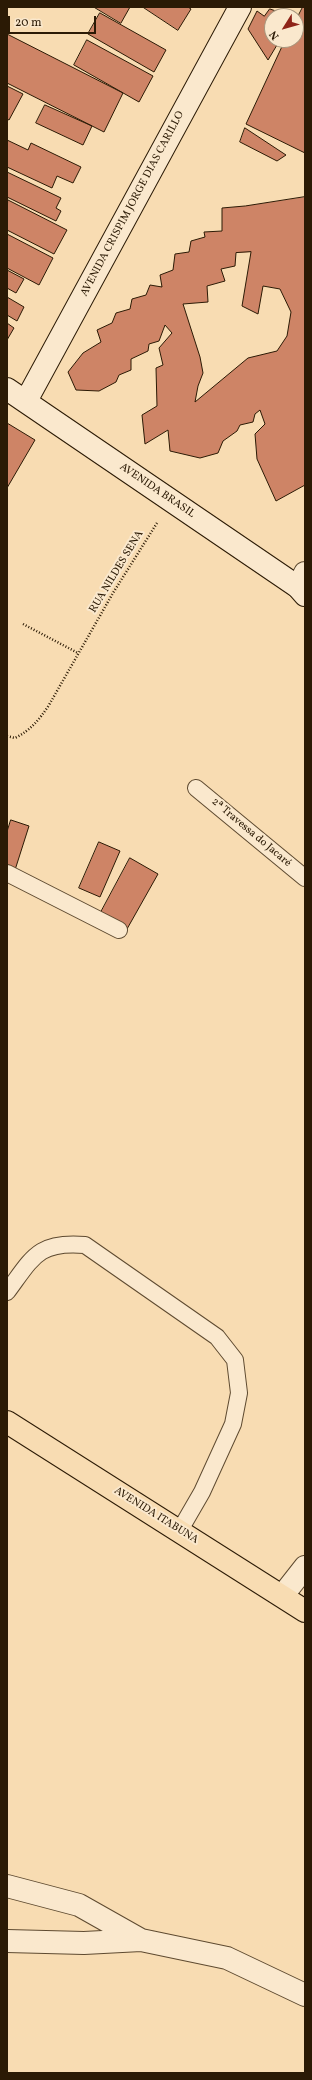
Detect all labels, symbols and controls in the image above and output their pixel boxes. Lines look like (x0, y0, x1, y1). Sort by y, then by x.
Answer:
scale bar (10, 8, 98, 34)
north arrow (264, 8, 304, 48)
text: 20 m (15, 15, 42, 31)
text: N (266, 27, 283, 43)
street label: AVENIDA CRISPIM JORGE DIAS CARILLO (78, 109, 188, 299)
street label: AVENIDA BRASIL (117, 461, 197, 521)
street label: RUA NILDES SENA (87, 528, 147, 616)
street label: 2ª Travessa do Jacaré (208, 796, 294, 870)
street label: AVENIDA ITABUNA (111, 1485, 201, 1547)

